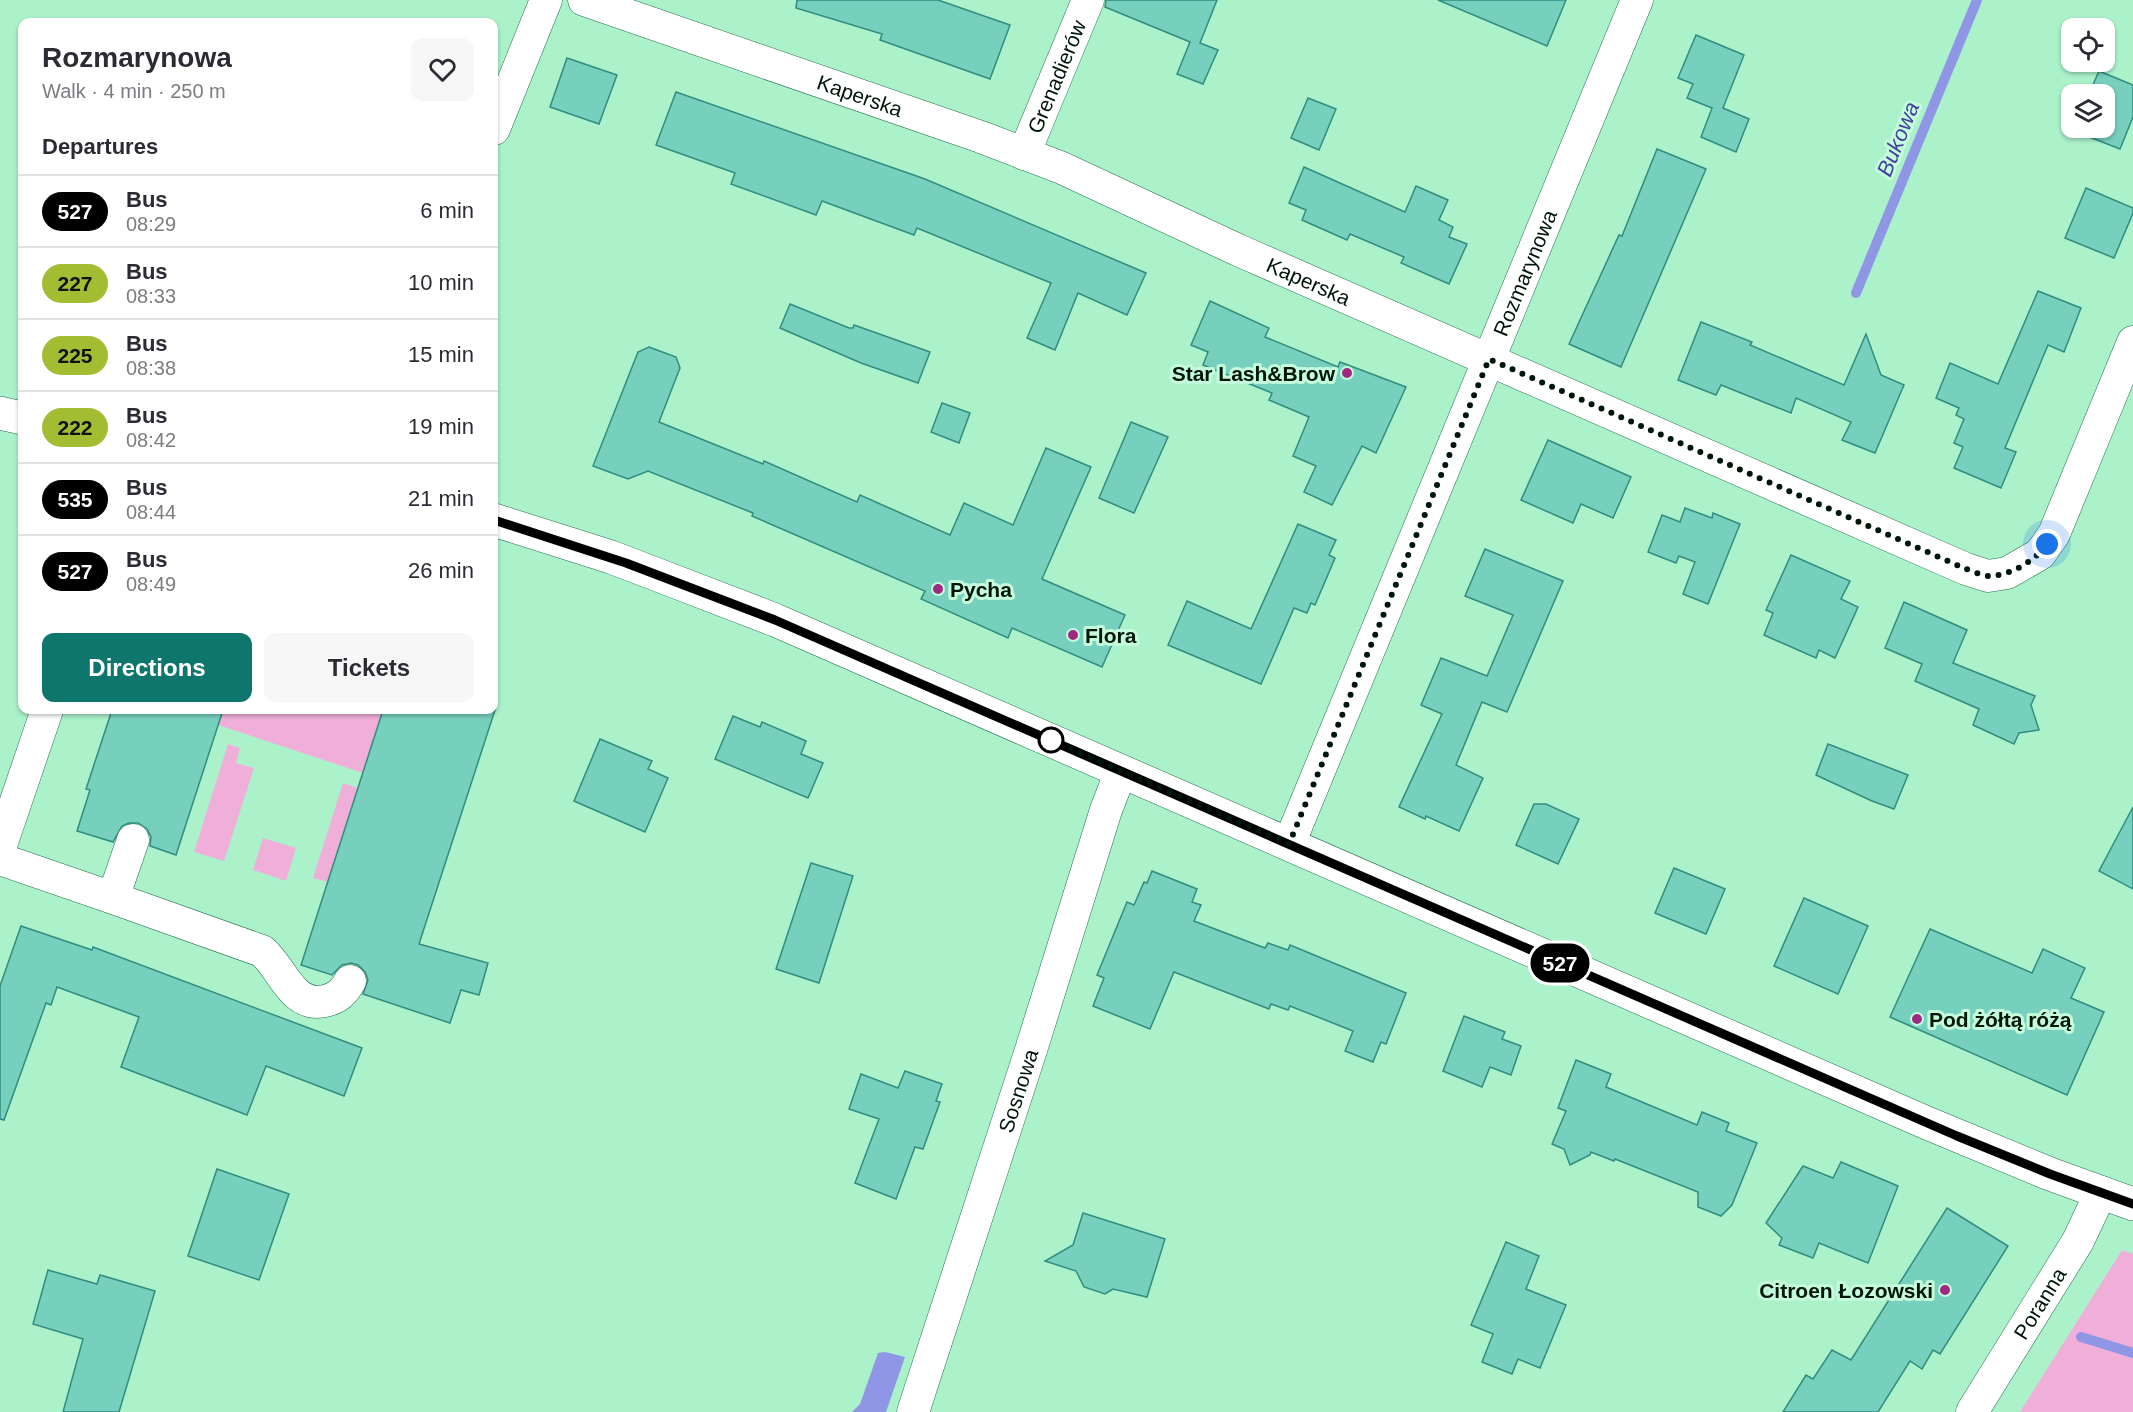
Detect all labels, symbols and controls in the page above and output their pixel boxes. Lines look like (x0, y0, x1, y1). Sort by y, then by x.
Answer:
street label: Grenadierów (1023, 16, 1090, 136)
map controls (2061, 18, 2115, 138)
button: locate (2061, 18, 2115, 72)
button: heart (411, 38, 474, 101)
text: Rozmarynowa (42, 42, 232, 73)
street label: Kaperska (814, 70, 906, 121)
text: Walk · 4 min · 250 m (42, 80, 226, 102)
button: layers (2061, 84, 2115, 138)
water label: Bukowa (1872, 98, 1924, 180)
text: Departures (42, 134, 158, 159)
text: Bus (126, 187, 168, 212)
text: 6 min (420, 198, 474, 223)
text: 527 (57, 200, 93, 223)
street label: Rozmarynowa (1488, 206, 1561, 339)
text: 08:29 (126, 213, 176, 235)
street label: Kaperska (1263, 253, 1354, 309)
text: Bus (126, 259, 168, 284)
text: 10 min (408, 270, 474, 295)
text: 227 (57, 272, 93, 295)
text: 08:33 (126, 285, 176, 307)
text: Bus (126, 331, 168, 356)
text: 15 min (408, 342, 474, 367)
text: 225 (57, 344, 93, 367)
text: 08:38 (126, 357, 176, 379)
place label: Star Lash&Brow (1172, 362, 1336, 385)
marker: Star Lash&Brow (1340, 366, 1354, 380)
text: Bus (126, 403, 168, 428)
text: 19 min (408, 414, 474, 439)
text: 222 (57, 416, 93, 439)
text: 08:42 (126, 429, 176, 451)
text: Bus (126, 475, 168, 500)
text: 21 min (408, 486, 474, 511)
text: 535 (57, 488, 93, 511)
text: 08:44 (126, 501, 176, 523)
your location (2032, 529, 2062, 559)
text: Bus (126, 547, 168, 572)
text: 26 min (408, 558, 474, 583)
text: 527 (57, 560, 93, 583)
text: 08:49 (126, 573, 176, 595)
place label: Pycha (950, 578, 1012, 601)
marker: Pycha (931, 582, 945, 596)
place label: Flora (1085, 624, 1137, 647)
marker: Flora (1066, 628, 1080, 642)
button: Directions (42, 633, 252, 702)
button: Tickets (264, 633, 474, 702)
unlabelled marker (1038, 727, 1064, 753)
line badge: 527 (1526, 944, 1594, 982)
text: 527 (1542, 952, 1578, 975)
place label: Pod żółtą różą (1929, 1008, 2072, 1031)
marker: Pod żółtą różą (1910, 1012, 1924, 1026)
street label: Sosnowa (993, 1046, 1042, 1135)
street label: Poranna (2009, 1263, 2070, 1343)
place label: Citroen Łozowski (1759, 1279, 1933, 1302)
marker: Citroen Łozowski (1938, 1283, 1952, 1297)

